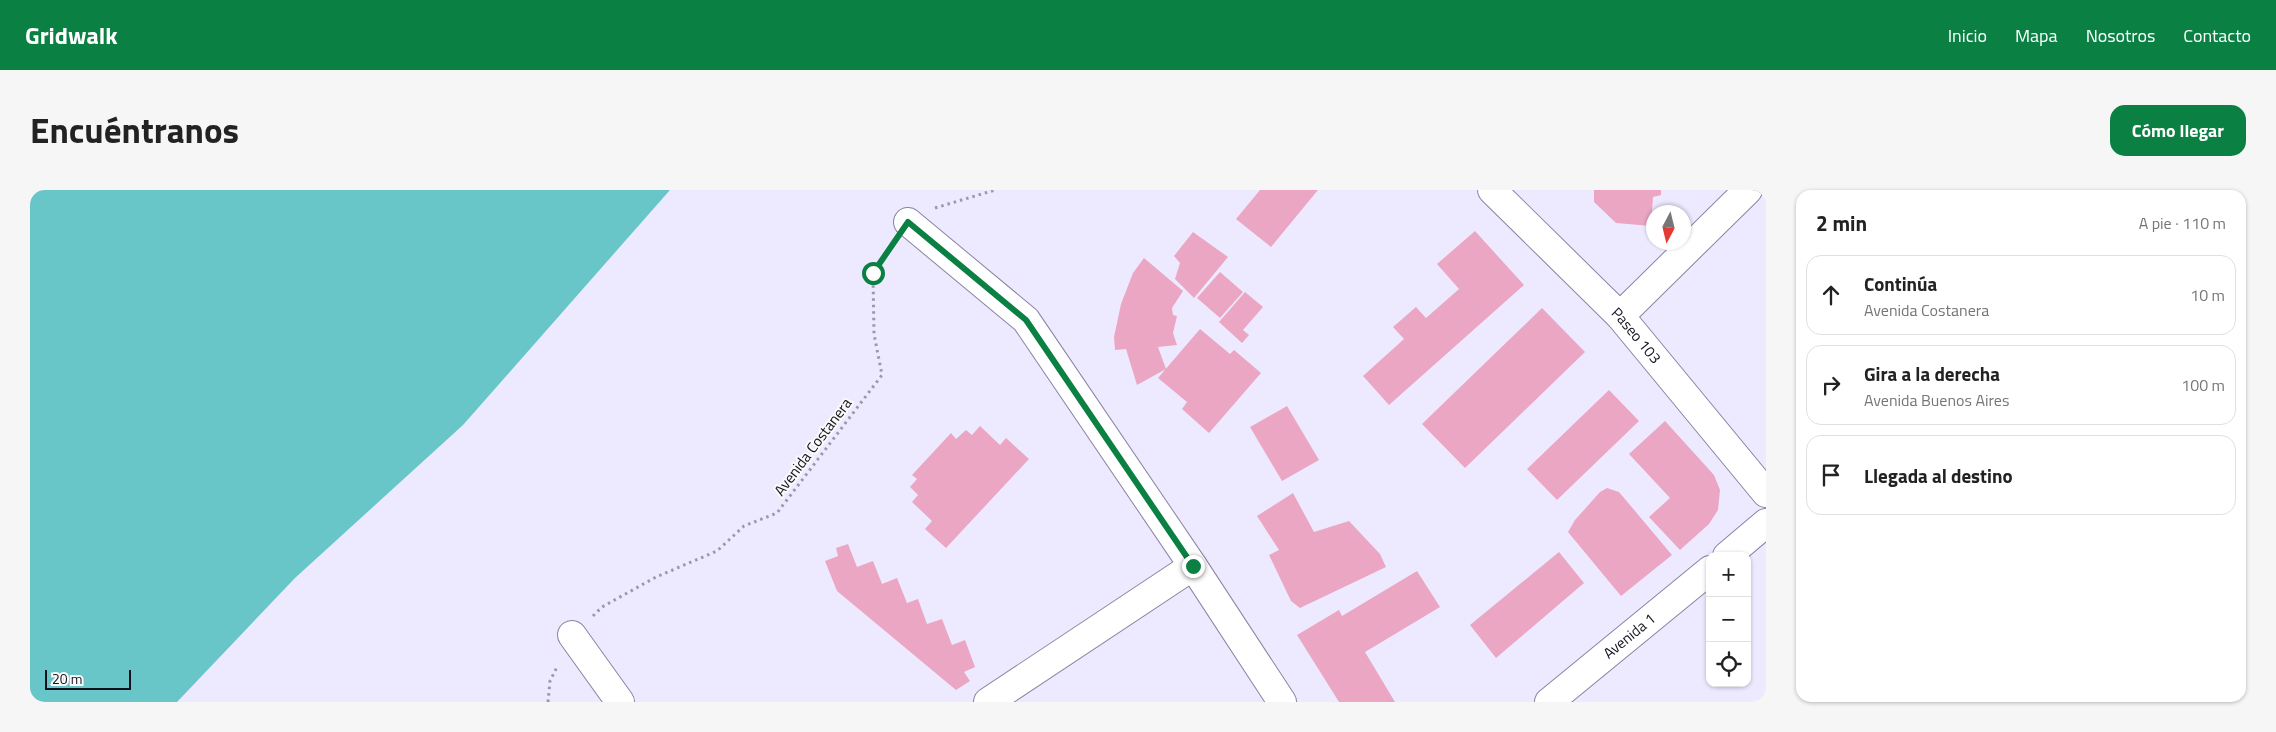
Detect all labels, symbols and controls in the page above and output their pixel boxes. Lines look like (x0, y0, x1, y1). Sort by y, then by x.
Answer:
text: Gridwalk (25, 17, 118, 53)
text: Inicio (1948, 22, 1987, 49)
text: Mapa (2015, 22, 2058, 49)
text: Nosotros (2086, 22, 2155, 49)
text: Contacto (2183, 22, 2251, 49)
text: Encuéntranos (30, 103, 239, 157)
button: Cómo llegar (2110, 105, 2246, 156)
north arrow (1646, 205, 1691, 250)
text: 2 min (1816, 207, 1867, 239)
text: A pie · 110 m (2139, 211, 2226, 235)
route start (862, 262, 885, 285)
text: Continúa (1864, 269, 1937, 298)
icon: ahead (1817, 281, 1845, 309)
text: 10 m (2190, 283, 2225, 307)
text: Avenida Costanera (1864, 298, 1989, 322)
street label: Paseo 103 (1606, 302, 1667, 369)
text: Gira a la derecha (1864, 359, 2000, 388)
icon: right (1817, 371, 1845, 399)
text: 100 m (2181, 373, 2225, 397)
text: Avenida Buenos Aires (1864, 388, 2009, 412)
street label: Avenida Costanera (768, 392, 857, 501)
icon: arrive (1817, 461, 1845, 489)
text: Llegada al destino (1864, 461, 2013, 490)
map controls (1706, 552, 1751, 687)
button: + (1706, 552, 1751, 597)
route end (1182, 555, 1205, 578)
button: − (1706, 597, 1751, 642)
street label: Avenida 1 (1598, 607, 1660, 664)
button: locate (1706, 642, 1751, 687)
scale bar (45, 667, 131, 690)
text: 20 m (52, 668, 82, 689)

